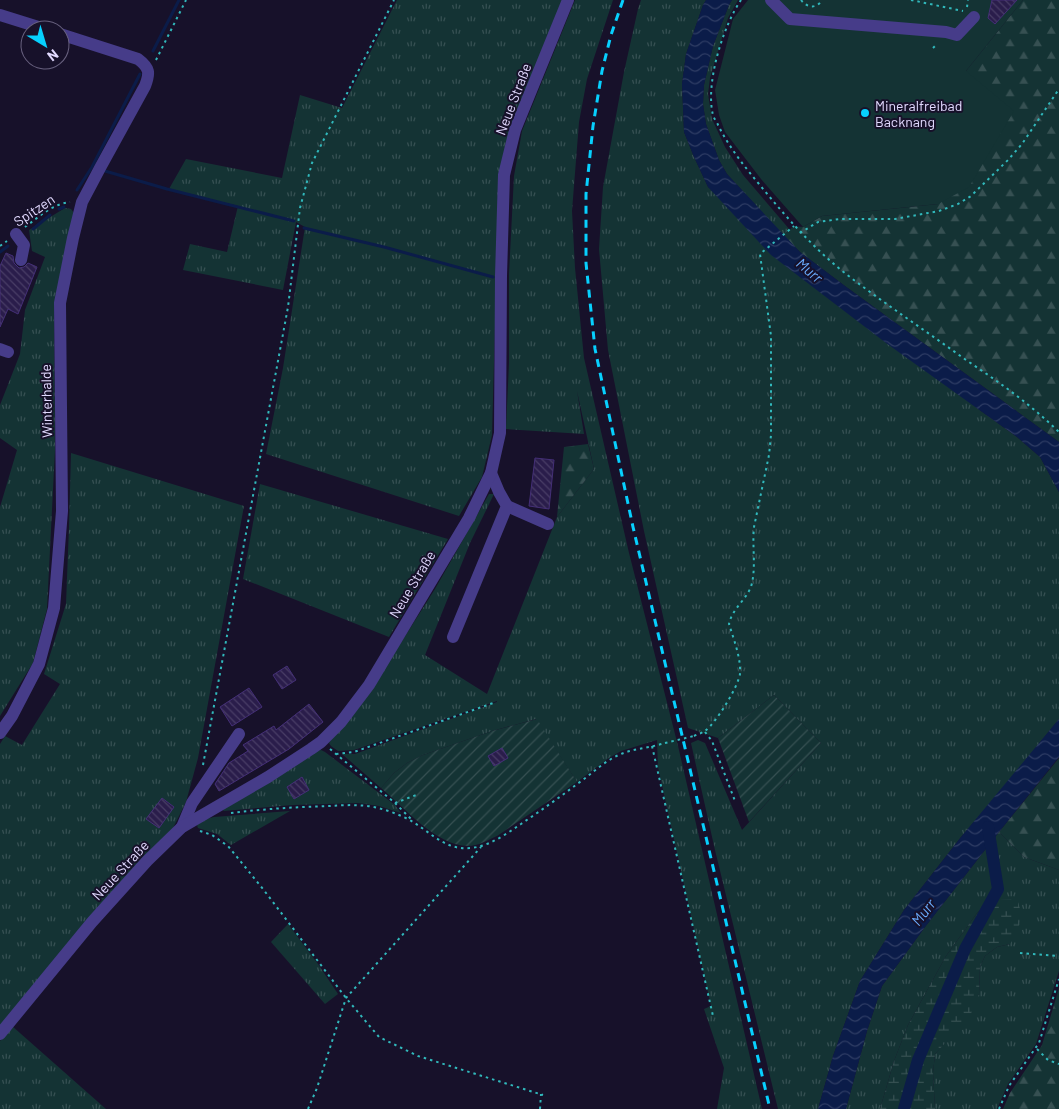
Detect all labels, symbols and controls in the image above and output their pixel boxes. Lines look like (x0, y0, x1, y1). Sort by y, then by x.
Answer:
north arrow (20, 20, 70, 70)
text: N (44, 46, 62, 65)
street label: Neue Straße (492, 61, 534, 137)
place label: Mineralfreibad Backnang (875, 97, 962, 130)
marker: Mineralfreibad Backnang (859, 107, 871, 119)
street label: Spitzen (10, 190, 58, 230)
water label: Murr (793, 254, 827, 287)
street label: Winterhalde (37, 364, 55, 438)
street label: Neue Straße (385, 547, 439, 621)
street label: Neue Straße (88, 837, 152, 903)
water label: Murr (907, 895, 939, 929)

